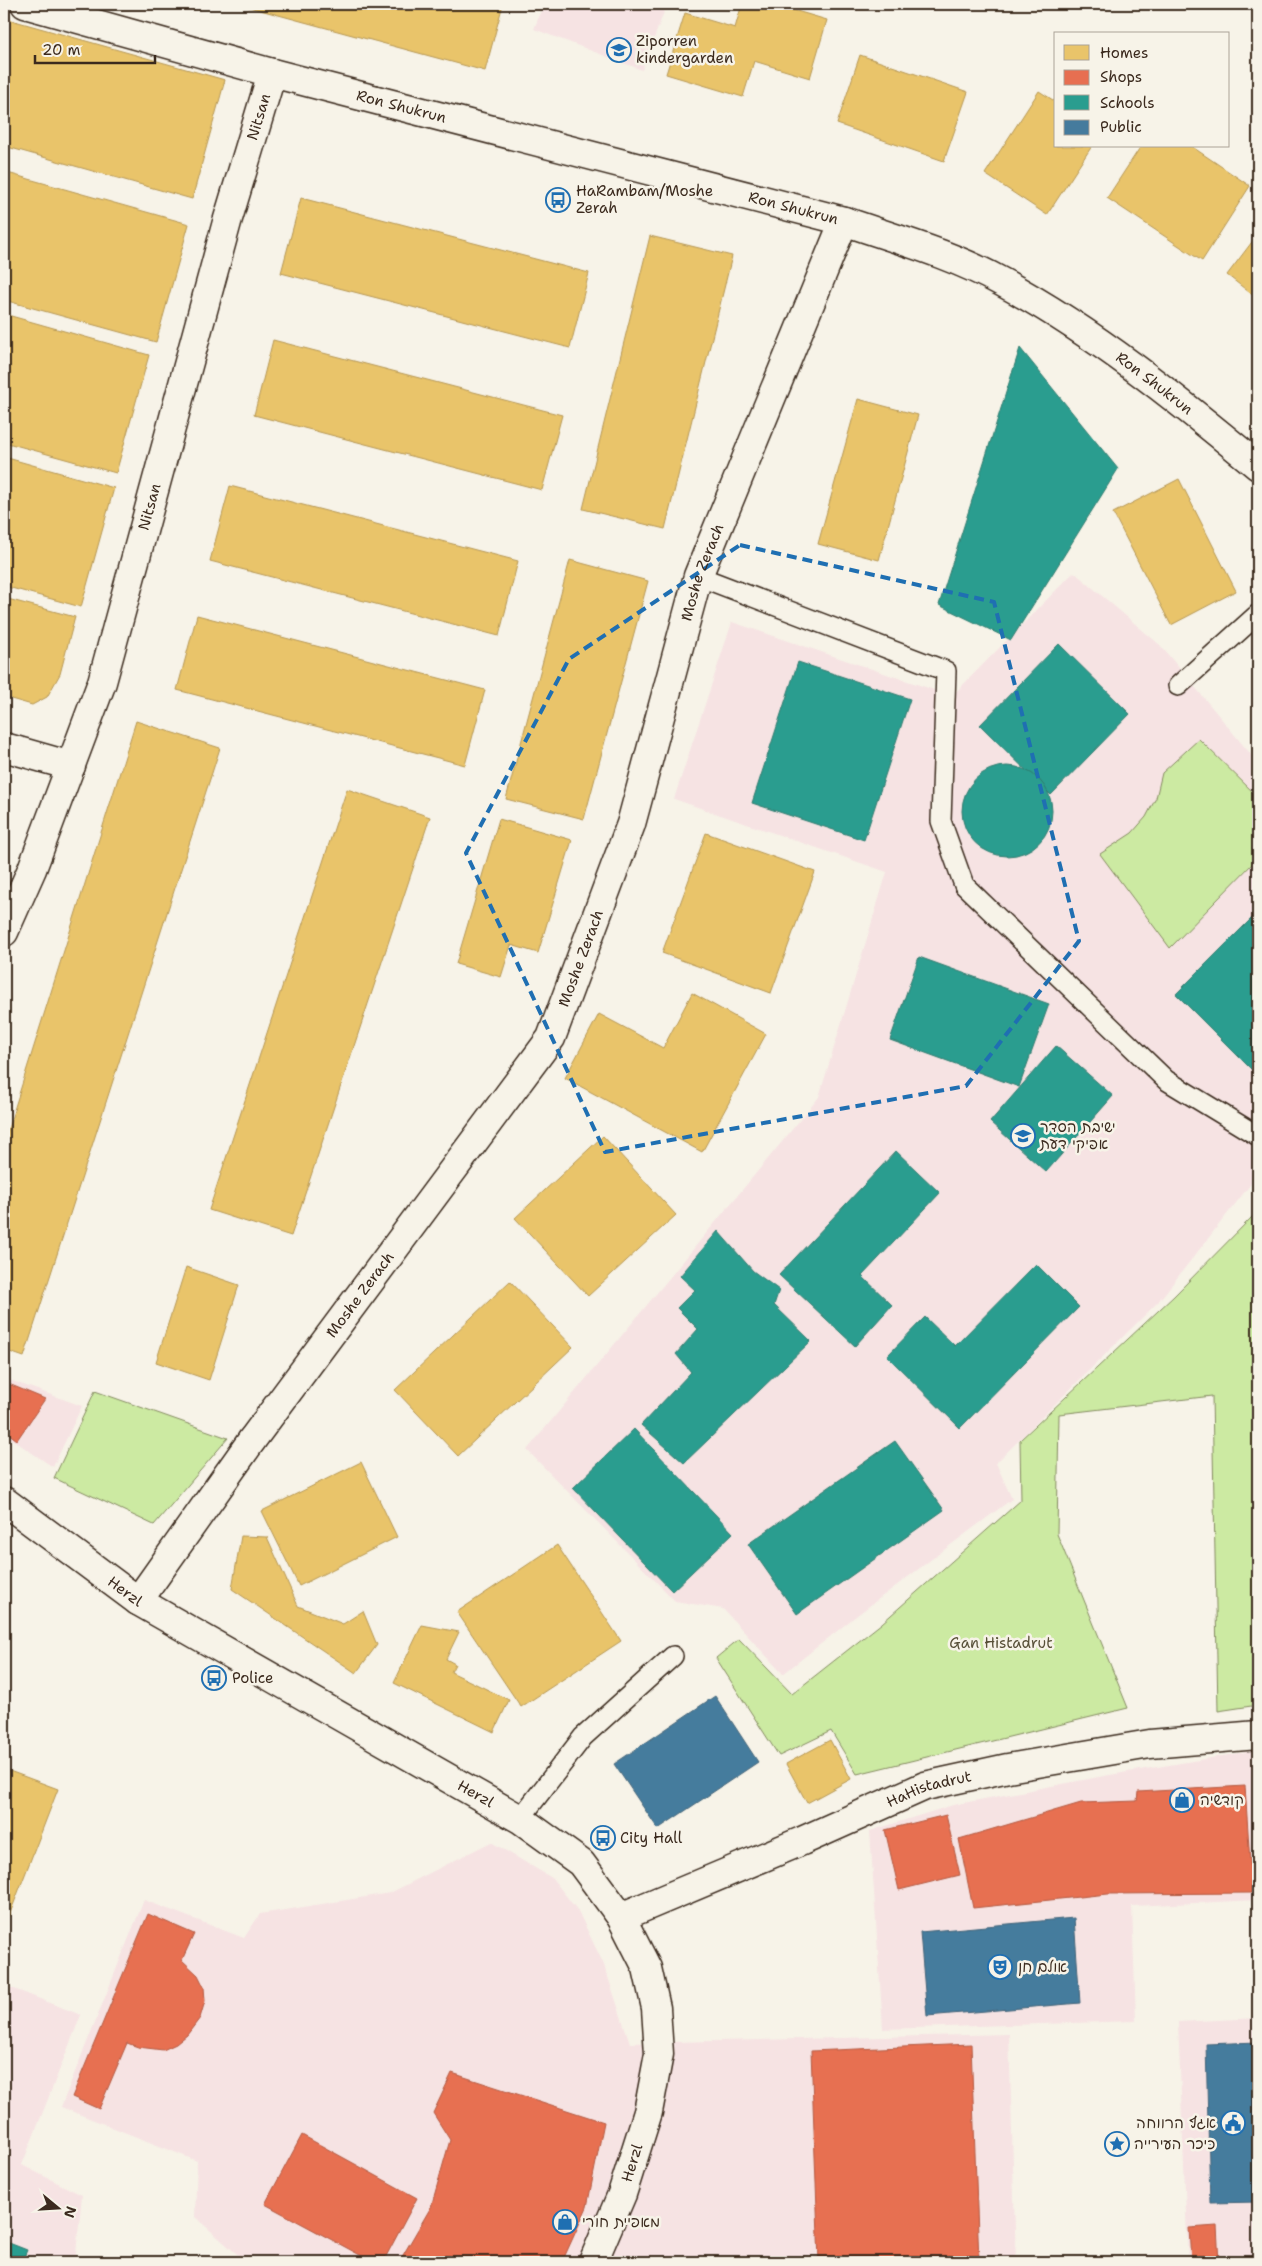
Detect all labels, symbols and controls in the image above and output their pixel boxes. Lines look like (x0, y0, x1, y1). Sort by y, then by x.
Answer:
place label: Ziporren kindergarden (636, 31, 733, 68)
scale bar (35, 32, 155, 64)
legend (1054, 32, 1230, 148)
school or university icon: Ziporren kindergarden (606, 37, 632, 63)
text: 20 m (42, 40, 81, 60)
text: Homes (1100, 43, 1148, 63)
text: Shops (1100, 67, 1142, 87)
street label: Ron Shukrun (354, 85, 448, 128)
street label: Nitsan (242, 91, 275, 143)
text: Schools (1100, 93, 1155, 113)
text: Public (1100, 117, 1142, 137)
place label: HaRambam/Moshe Zerah (576, 181, 713, 218)
bus stop icon: HaRambam/Moshe Zerah (545, 187, 571, 213)
street label: Ron Shukrun (746, 187, 840, 229)
street label: Ron Shukrun (1112, 347, 1197, 419)
street label: Nitsan (134, 481, 165, 533)
street label: Moshe Zerach (676, 521, 728, 623)
street label: Moshe Zerach (554, 907, 608, 1010)
place label: ישיבת הסדר אפיקי דעת (1039, 1117, 1116, 1154)
school or university icon: ישיבת הסדר אפיקי דעת (1010, 1123, 1036, 1149)
street label: Moshe Zerach (322, 1248, 399, 1342)
street label: Herzl (103, 1572, 146, 1612)
park label: Gan Histadrut (949, 1633, 1053, 1653)
bus stop icon: Police (201, 1665, 227, 1691)
place label: Police (232, 1668, 273, 1688)
street label: HaHistadrut (883, 1766, 973, 1812)
street label: Herzl (454, 1775, 498, 1812)
shop icon: קודשיה (1169, 1787, 1195, 1813)
place label: קודשיה (1200, 1790, 1244, 1810)
bus stop icon: City Hall (590, 1825, 616, 1851)
place label: City Hall (620, 1828, 683, 1848)
theatre icon: אולם חן (987, 1954, 1013, 1980)
place label: אולם חן (1018, 1957, 1067, 1977)
public building icon: אגף הרווחה (1220, 2110, 1246, 2136)
place label: אגף הרווחה (1136, 2113, 1216, 2133)
place icon: כיכר העירייה (1104, 2131, 1130, 2157)
place label: כיכר העירייה (1134, 2134, 1215, 2154)
street label: Herzl (617, 2141, 647, 2184)
north arrow (32, 2184, 82, 2234)
text: N (60, 2204, 81, 2220)
shop icon: מאפיית חורי (552, 2209, 578, 2235)
place label: מאפיית חורי (582, 2212, 660, 2232)

